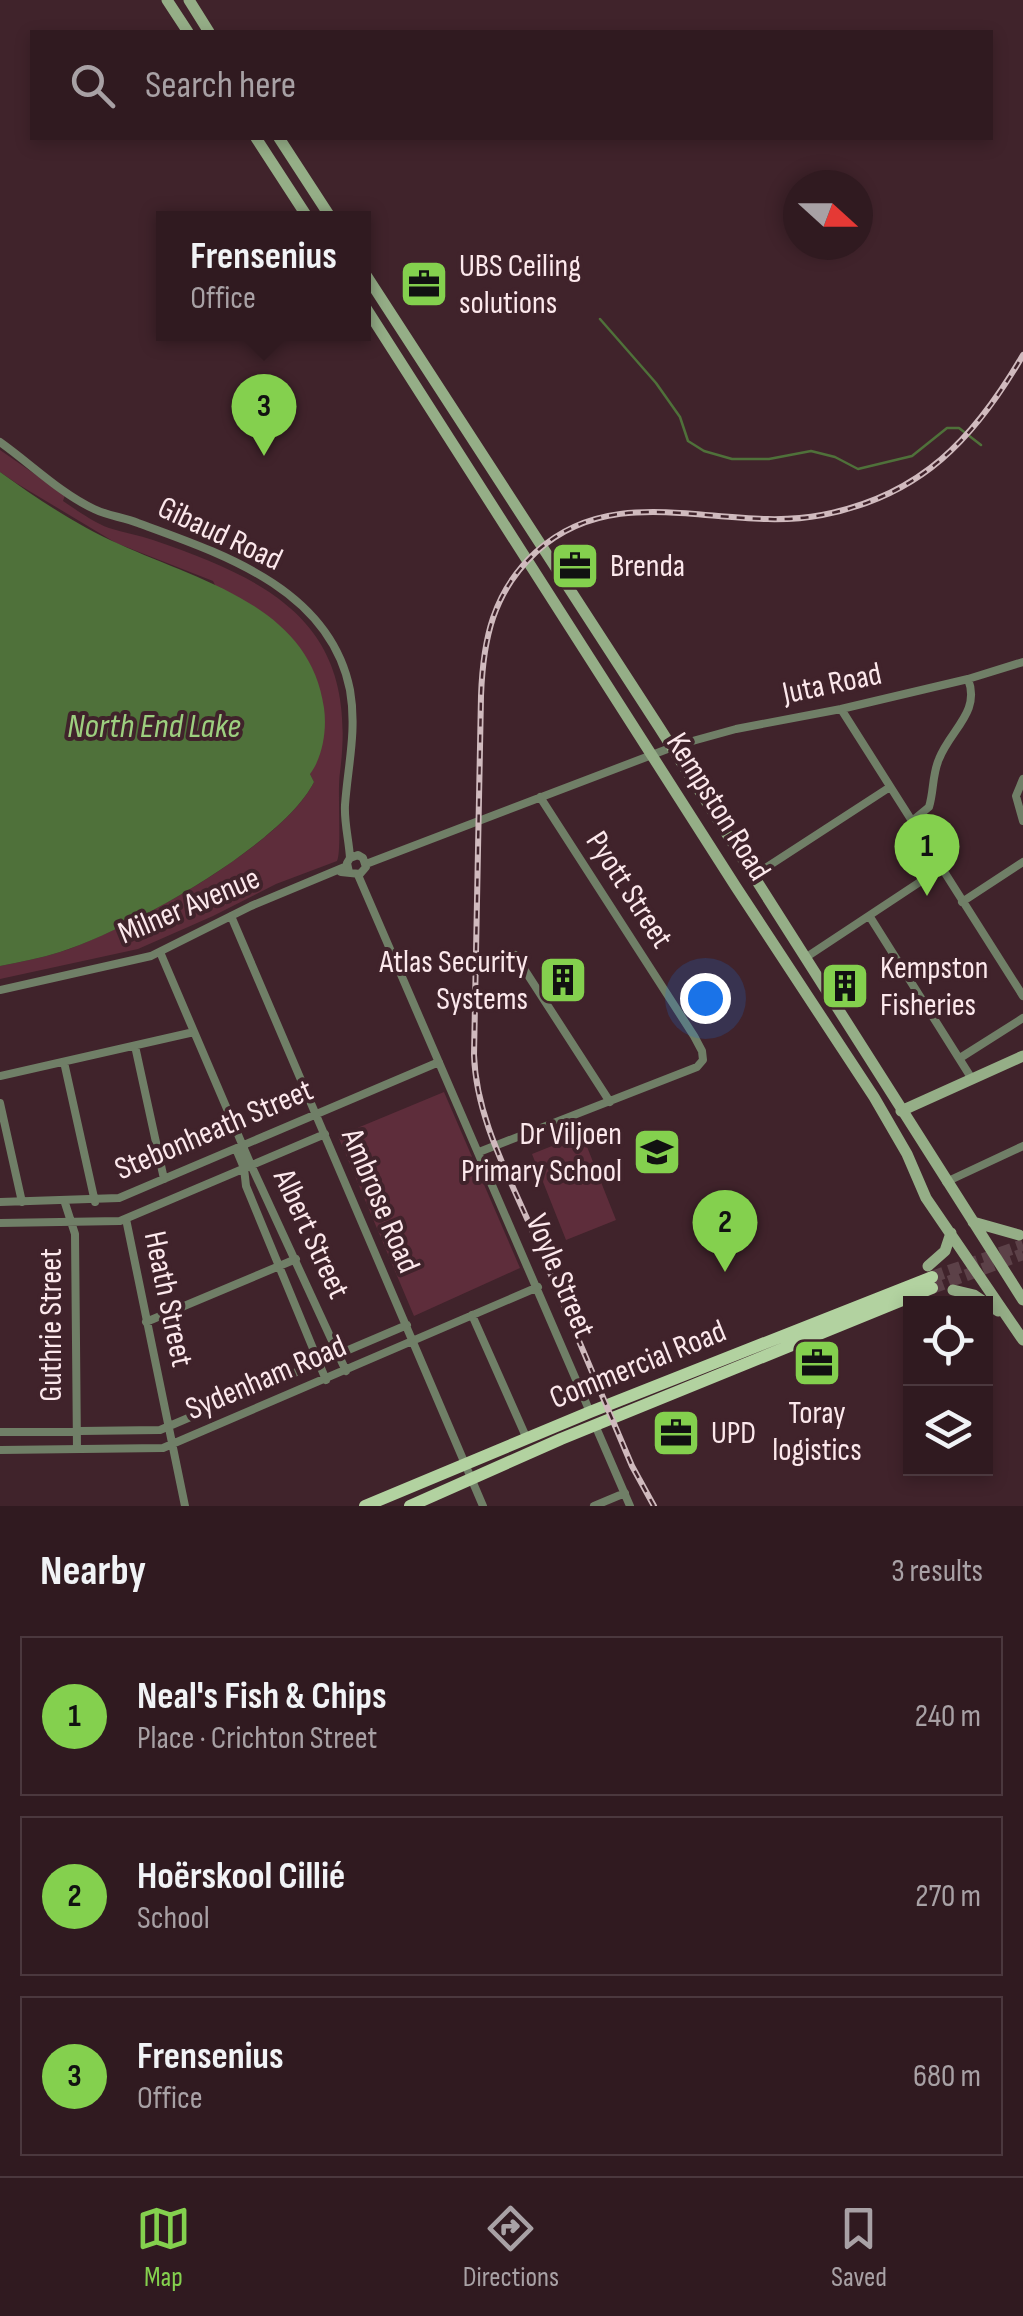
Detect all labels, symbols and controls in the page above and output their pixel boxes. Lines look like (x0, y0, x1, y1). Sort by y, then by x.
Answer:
search box (30, 30, 993, 140)
icon: search (65, 58, 120, 113)
text: Search here (145, 63, 296, 108)
north arrow (783, 170, 873, 260)
popup (156, 211, 371, 341)
text: Frensenius (190, 234, 337, 279)
place label: UBS Ceiling solutions (459, 247, 581, 323)
office icon: UBS Ceiling solutions (398, 258, 450, 310)
text: Office (190, 279, 256, 318)
pin: 3 (232, 374, 296, 456)
street label: Gibaud Road (152, 488, 288, 580)
office icon: Brenda (549, 540, 601, 592)
place label: Brenda (610, 547, 685, 586)
street label: Juta Road (778, 655, 885, 714)
water label: North End Lake (67, 705, 241, 748)
street label: Kempston Road (657, 726, 779, 888)
pin: 1 (894, 814, 960, 896)
street label: Pyott Street (577, 824, 681, 956)
street label: Milner Avenue (112, 859, 266, 953)
place label: Atlas Security Systems (379, 943, 528, 1019)
place label: Kempston Fisheries (880, 949, 989, 1025)
building icon: Atlas Security Systems (537, 954, 589, 1006)
building icon: Kempston Fisheries (819, 960, 871, 1012)
your location (680, 973, 731, 1024)
street label: Stebonheath Street (109, 1071, 319, 1189)
place label: Dr Viljoen Primary School (461, 1115, 622, 1191)
street label: Ambrose Road (332, 1122, 428, 1279)
school or university icon: Dr Viljoen Primary School (631, 1126, 683, 1178)
street label: Albert Street (264, 1162, 358, 1305)
pin: 2 (692, 1190, 758, 1272)
street label: Voyle Street (517, 1208, 603, 1344)
street label: Heath Street (135, 1228, 201, 1370)
street label: Guthrie Street (32, 1248, 71, 1402)
map controls (903, 1296, 993, 1476)
button: locate (903, 1296, 993, 1386)
street label: Commercial Road (544, 1312, 732, 1418)
street label: Sydenham Road (180, 1327, 352, 1429)
office icon: Toray logistics (791, 1337, 843, 1389)
button: layers (903, 1386, 993, 1476)
place label: Toray logistics (772, 1394, 862, 1470)
office icon: UPD (650, 1407, 702, 1459)
place label: UPD (711, 1414, 756, 1453)
text: Nearby (40, 1546, 146, 1597)
text: 3 results (891, 1552, 983, 1591)
text: Neal's Fish & Chips (137, 1674, 387, 1719)
text: 1 (68, 1697, 81, 1736)
text: 240 m (915, 1697, 981, 1736)
text: Place · Crichton Street (137, 1719, 377, 1758)
text: Hoërskool Cillié (137, 1854, 345, 1899)
text: 2 (67, 1877, 82, 1916)
text: 270 m (915, 1877, 981, 1916)
text: School (137, 1899, 210, 1938)
text: Frensenius (137, 2034, 284, 2079)
text: 3 (67, 2057, 82, 2096)
text: 680 m (913, 2057, 981, 2096)
text: Office (137, 2079, 203, 2118)
tab: Map (136, 2201, 191, 2294)
tab: Directions (463, 2201, 559, 2294)
tab: Saved (831, 2201, 887, 2294)

